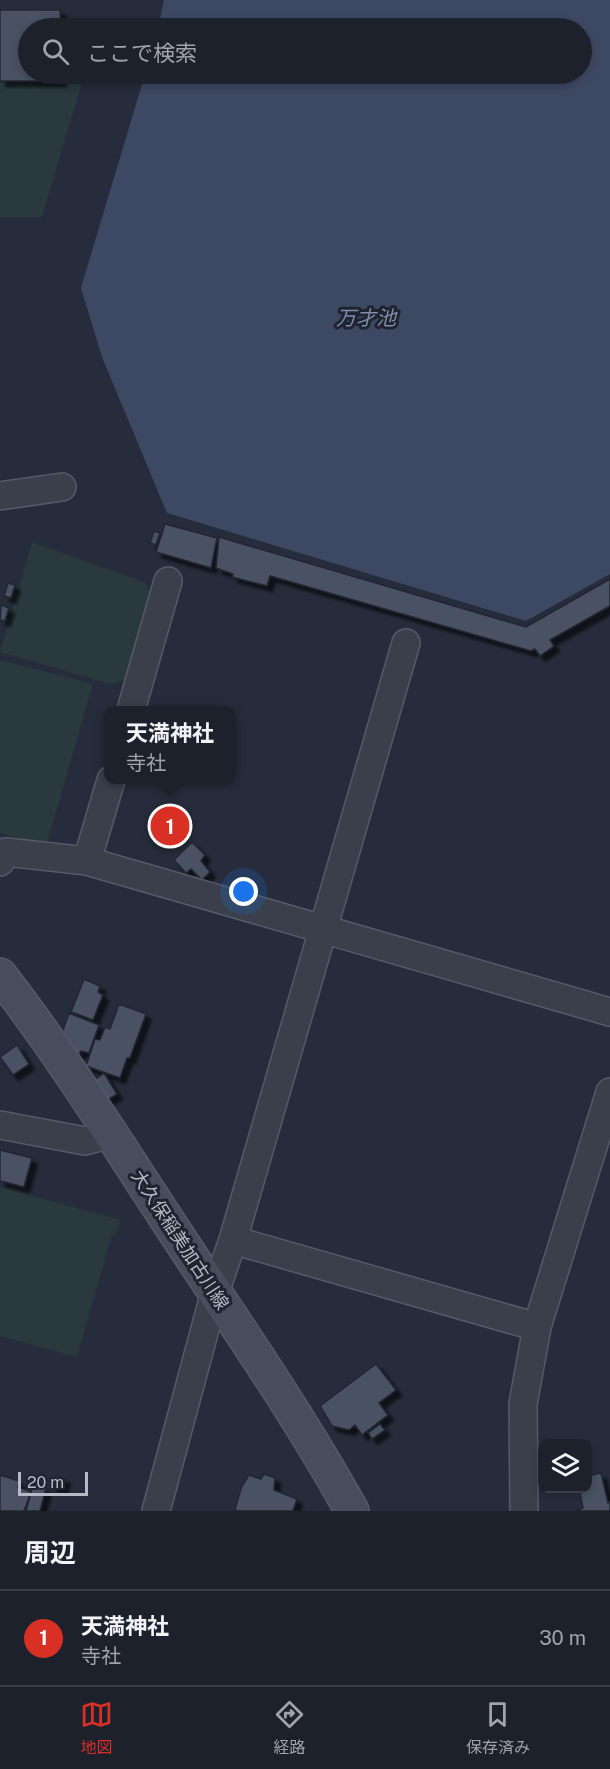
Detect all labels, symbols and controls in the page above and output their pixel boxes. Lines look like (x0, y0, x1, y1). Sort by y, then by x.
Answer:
search box (18, 18, 592, 84)
icon: search (39, 35, 72, 68)
text: ここで検索 (87, 40, 197, 66)
water label: 万才池 (336, 306, 398, 330)
popup (104, 706, 236, 784)
text: 天満神社 (126, 720, 214, 746)
text: 寺社 (126, 751, 166, 775)
pin: 1 (150, 804, 190, 848)
your location (229, 877, 258, 906)
street label: 大久保稲美加古川線 (127, 1166, 233, 1313)
map controls (538, 1439, 592, 1493)
button: layers (538, 1439, 592, 1493)
scale bar (18, 1469, 88, 1496)
text: 20 m (27, 1473, 64, 1492)
text: 周辺 (24, 1537, 76, 1568)
text: 天満神社 (81, 1613, 169, 1639)
text: 1 (39, 1626, 48, 1650)
text: 30 m (539, 1626, 586, 1650)
text: 寺社 (81, 1644, 121, 1668)
tab: 地図 (80, 1698, 113, 1758)
tab: 経路 (273, 1698, 306, 1758)
tab: 保存済み (466, 1698, 530, 1758)

